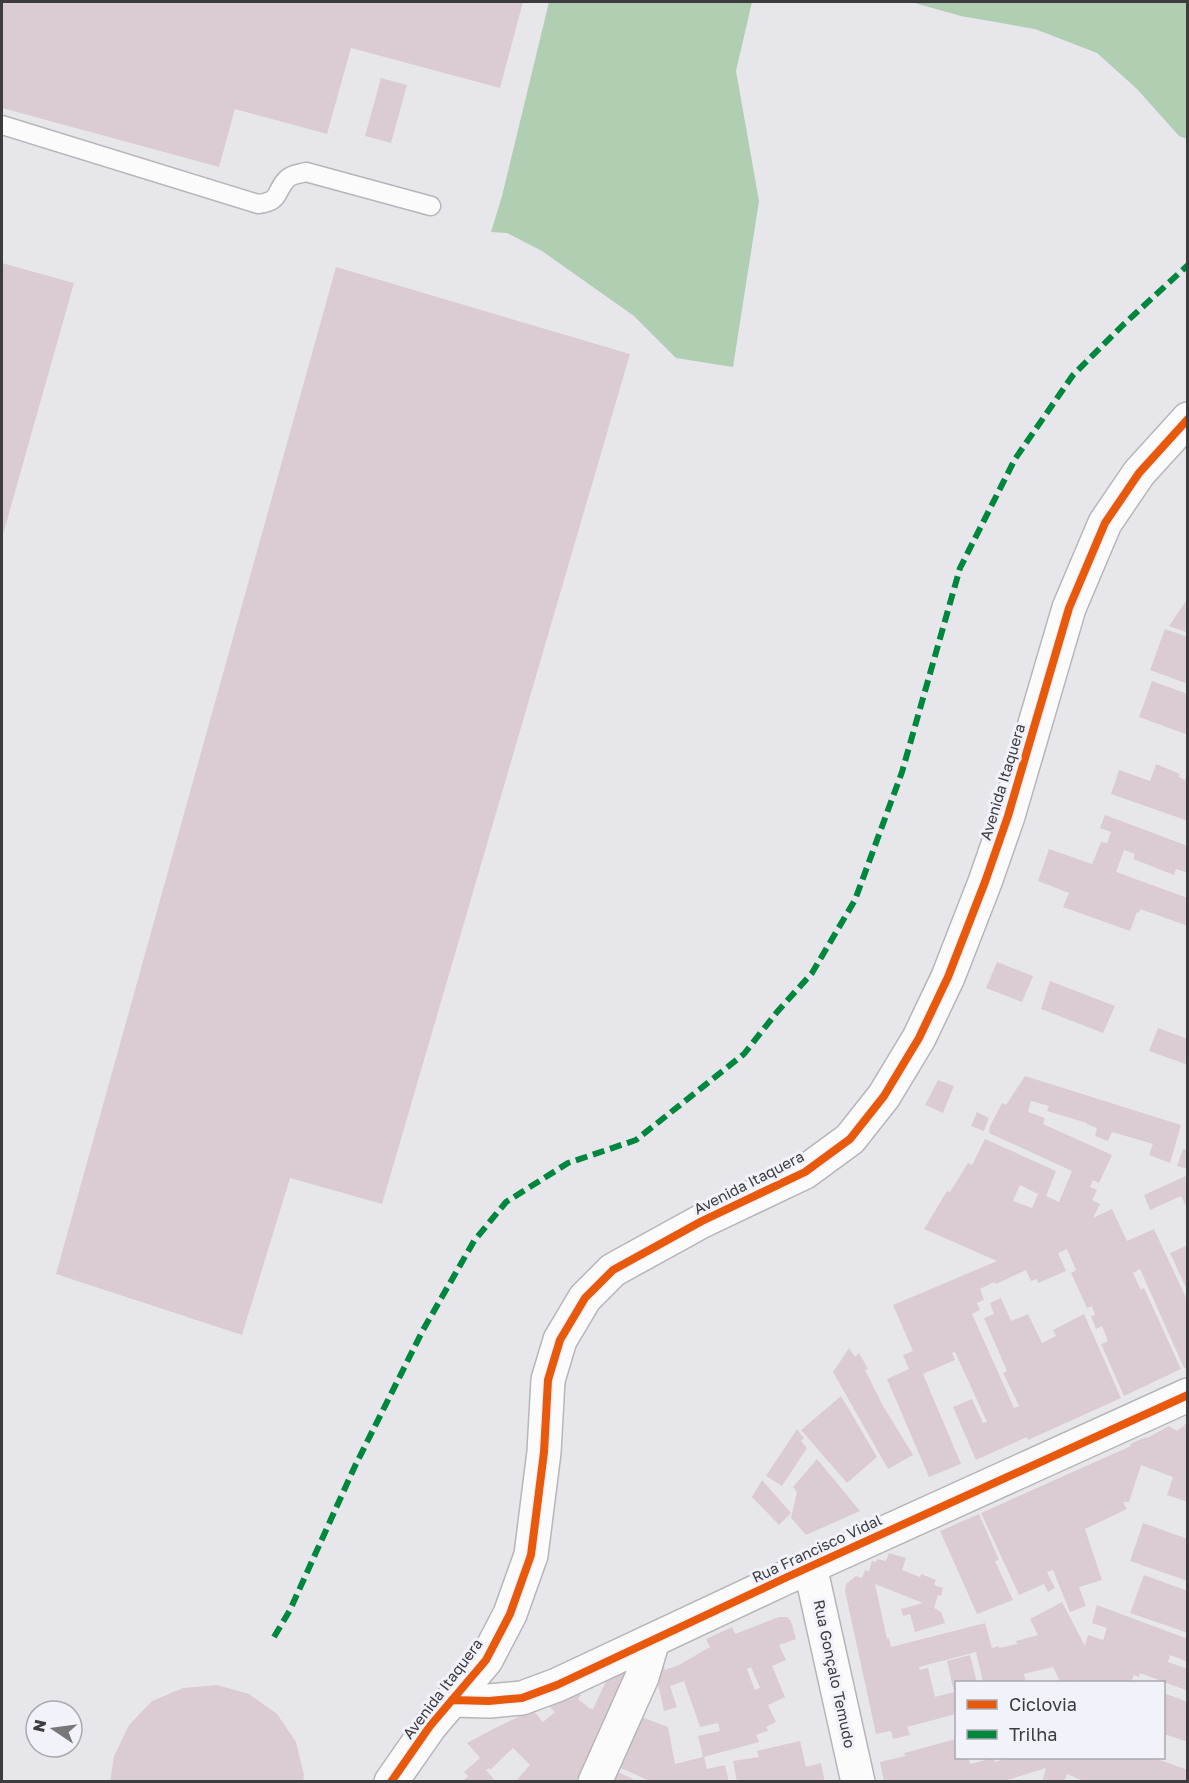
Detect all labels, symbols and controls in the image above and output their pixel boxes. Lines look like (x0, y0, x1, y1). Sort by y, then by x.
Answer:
street label: Avenida Itaquera (976, 721, 1028, 842)
street label: Avenida Itaquera (691, 1147, 807, 1218)
street label: Rua Francisco Vidal (749, 1510, 885, 1586)
street label: Rua Gonçalo Temudo (810, 1598, 860, 1750)
street label: Avenida Itaquera (399, 1635, 486, 1742)
legend (955, 1681, 1165, 1759)
text: Ciclovia (1009, 1693, 1077, 1715)
north arrow (24, 1699, 84, 1759)
text: N (28, 1717, 50, 1734)
text: Trilha (1009, 1723, 1057, 1745)

